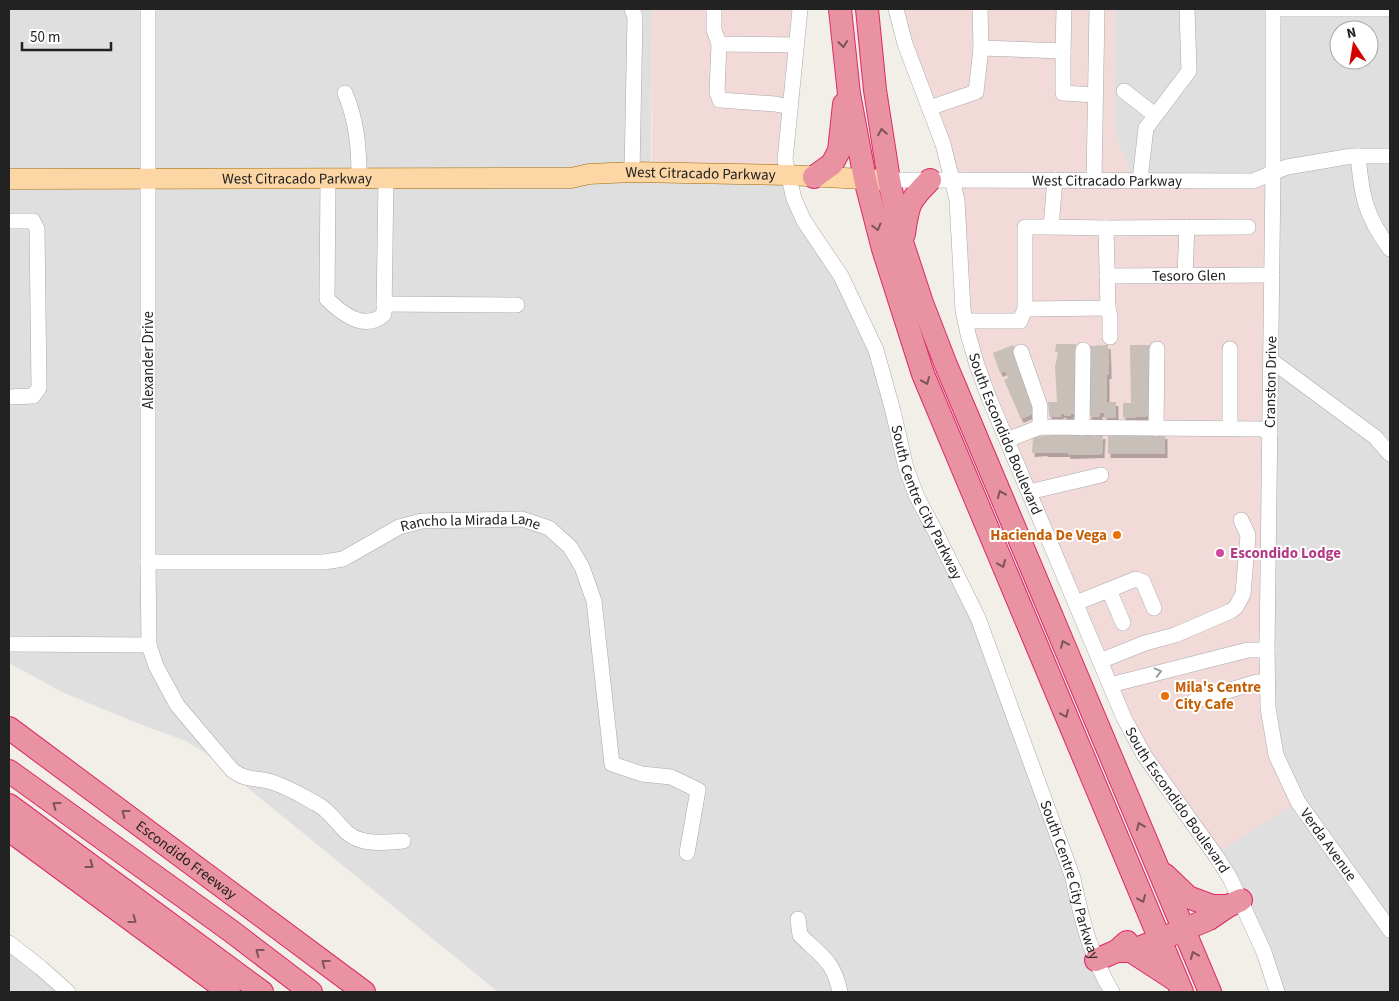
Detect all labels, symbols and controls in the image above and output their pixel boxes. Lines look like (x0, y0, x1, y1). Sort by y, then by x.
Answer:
scale bar (22, 20, 111, 52)
north arrow (1329, 20, 1379, 70)
text: N (1345, 23, 1358, 44)
text: 50 m (30, 27, 60, 48)
one-way arrow (837, 40, 848, 48)
one-way arrow (877, 127, 887, 136)
street label: West Citracado Parkway (625, 161, 776, 185)
street label: West Citracado Parkway (222, 168, 372, 189)
street label: West Citracado Parkway (1032, 170, 1182, 191)
one-way arrow (871, 222, 882, 231)
street label: Tesoro Glen (1152, 265, 1226, 286)
street label: Alexander Drive (138, 311, 159, 409)
street label: Cranston Drive (1260, 336, 1282, 428)
street label: South Escondido Boulevard (963, 350, 1048, 518)
one-way arrow (920, 376, 931, 385)
street label: South Centre City Parkway (886, 423, 968, 583)
one-way arrow (996, 490, 1007, 499)
street label: Rancho la Mirada Lane (398, 508, 543, 537)
place label: Hacienda De Vega (990, 525, 1107, 546)
marker: Hacienda De Vega (1111, 529, 1123, 541)
place label: Escondido Lodge (1230, 543, 1341, 564)
marker: Escondido Lodge (1214, 547, 1226, 559)
one-way arrow (996, 559, 1007, 568)
one-way arrow (1059, 640, 1070, 649)
one-way arrow (1153, 668, 1161, 678)
place label: Mila's Centre City Cafe (1175, 677, 1261, 715)
marker: Mila's Centre City Cafe (1159, 690, 1171, 702)
one-way arrow (1059, 709, 1069, 718)
street label: South Escondido Boulevard (1120, 723, 1235, 877)
street label: South Centre City Parkway (1035, 797, 1105, 963)
one-way arrow (53, 803, 62, 811)
street label: Verda Avenue (1295, 804, 1362, 885)
one-way arrow (121, 810, 131, 819)
street label: Escondido Freeway (132, 815, 241, 904)
one-way arrow (1136, 822, 1146, 831)
one-way arrow (84, 859, 93, 867)
one-way arrow (1136, 894, 1146, 903)
one-way arrow (127, 915, 136, 923)
one-way arrow (255, 949, 265, 958)
one-way arrow (1189, 951, 1200, 960)
one-way arrow (321, 960, 331, 969)

